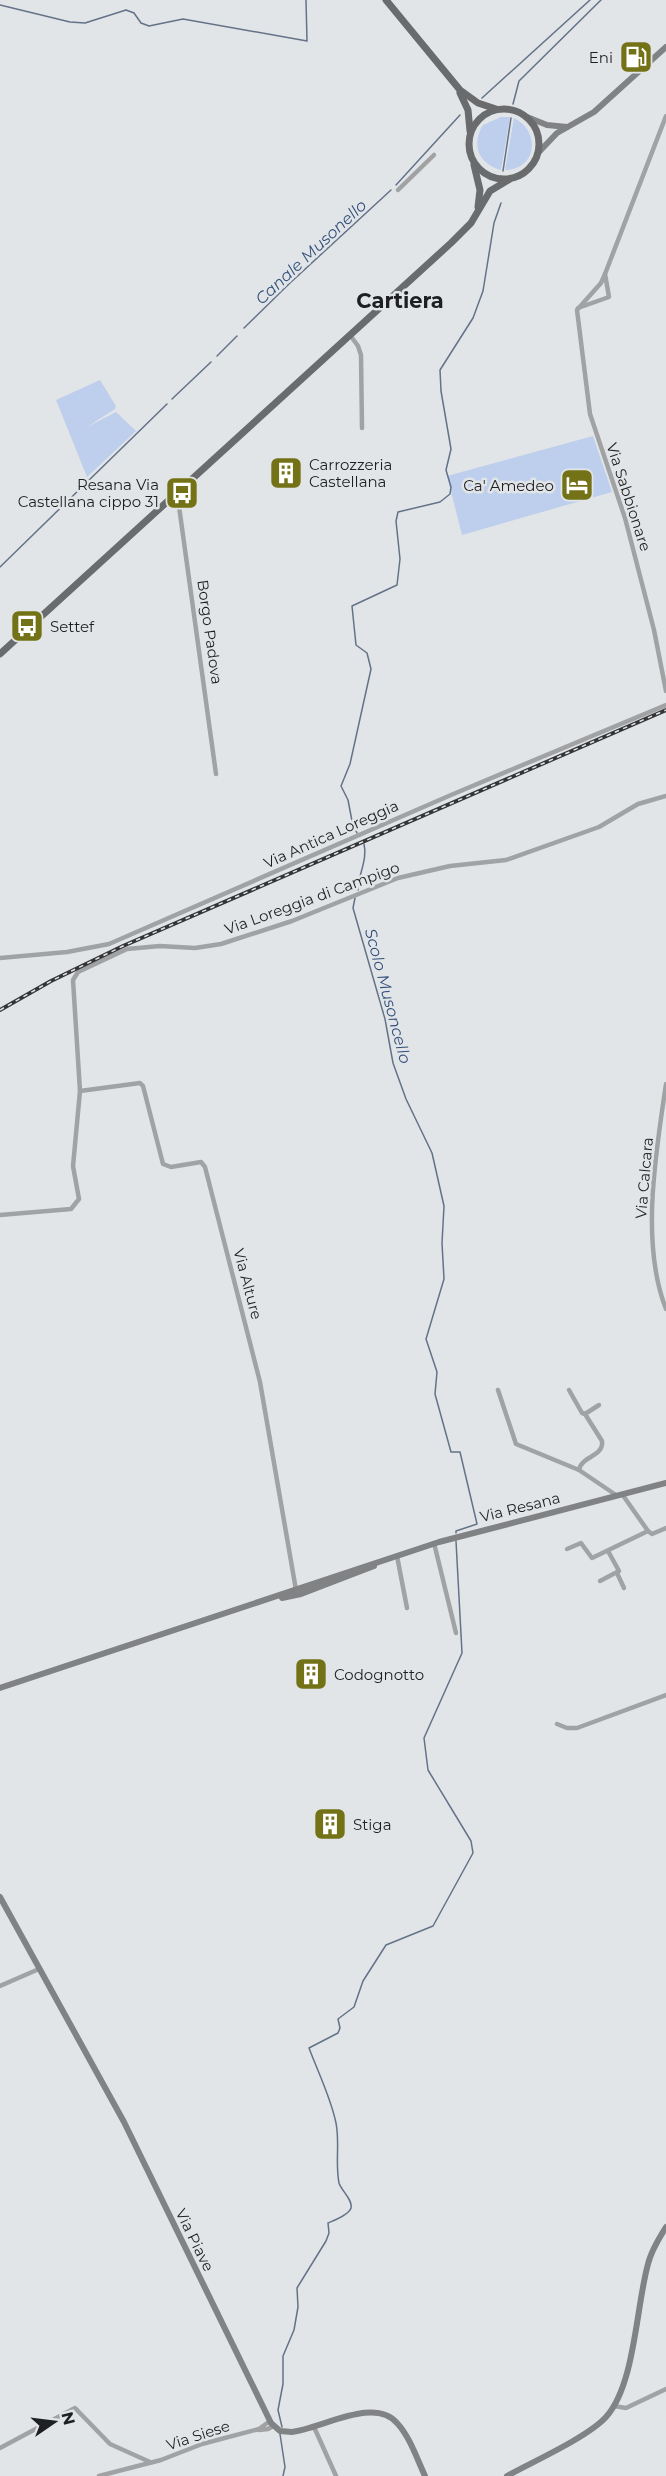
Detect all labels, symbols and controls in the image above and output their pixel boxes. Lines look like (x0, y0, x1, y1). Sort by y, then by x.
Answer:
fuel station icon: Eni (618, 39, 654, 75)
place label: Eni (589, 48, 613, 67)
water label: Canale Musonello (252, 196, 370, 308)
district label: Cartiera (356, 288, 444, 313)
street label: Via Sabbionare (603, 440, 655, 554)
building icon: Carrozzeria Castellana (268, 455, 304, 491)
place label: Carrozzeria Castellana (309, 455, 392, 491)
hotel icon: Ca' Amedeo (559, 467, 595, 503)
place label: Resana Via Castellana cippo 31 (18, 475, 159, 511)
bus stop icon: Resana Via Castellana cippo 31 (164, 475, 200, 511)
place label: Ca' Amedeo (463, 476, 554, 495)
street label: Borgo Padova (193, 578, 227, 686)
bus stop icon: Settef (9, 608, 45, 644)
place label: Settef (50, 617, 95, 636)
street label: Via Antica Loreggia (261, 796, 401, 872)
street label: Via Loreggia di Campigo (222, 857, 402, 939)
water label: Scolo Musoncello (361, 926, 415, 1066)
street label: Via Calcara (631, 1136, 657, 1220)
street label: Via Alture (229, 1246, 267, 1322)
street label: Via Resana (478, 1488, 562, 1526)
building icon: Codognotto (293, 1656, 329, 1692)
place label: Codognotto (334, 1665, 424, 1684)
building icon: Stiga (312, 1806, 348, 1842)
place label: Stiga (353, 1815, 391, 1834)
street label: Via Piave (172, 2206, 218, 2274)
north arrow (24, 2392, 84, 2452)
text: N (57, 2410, 79, 2427)
street label: Via Siese (164, 2416, 232, 2454)

